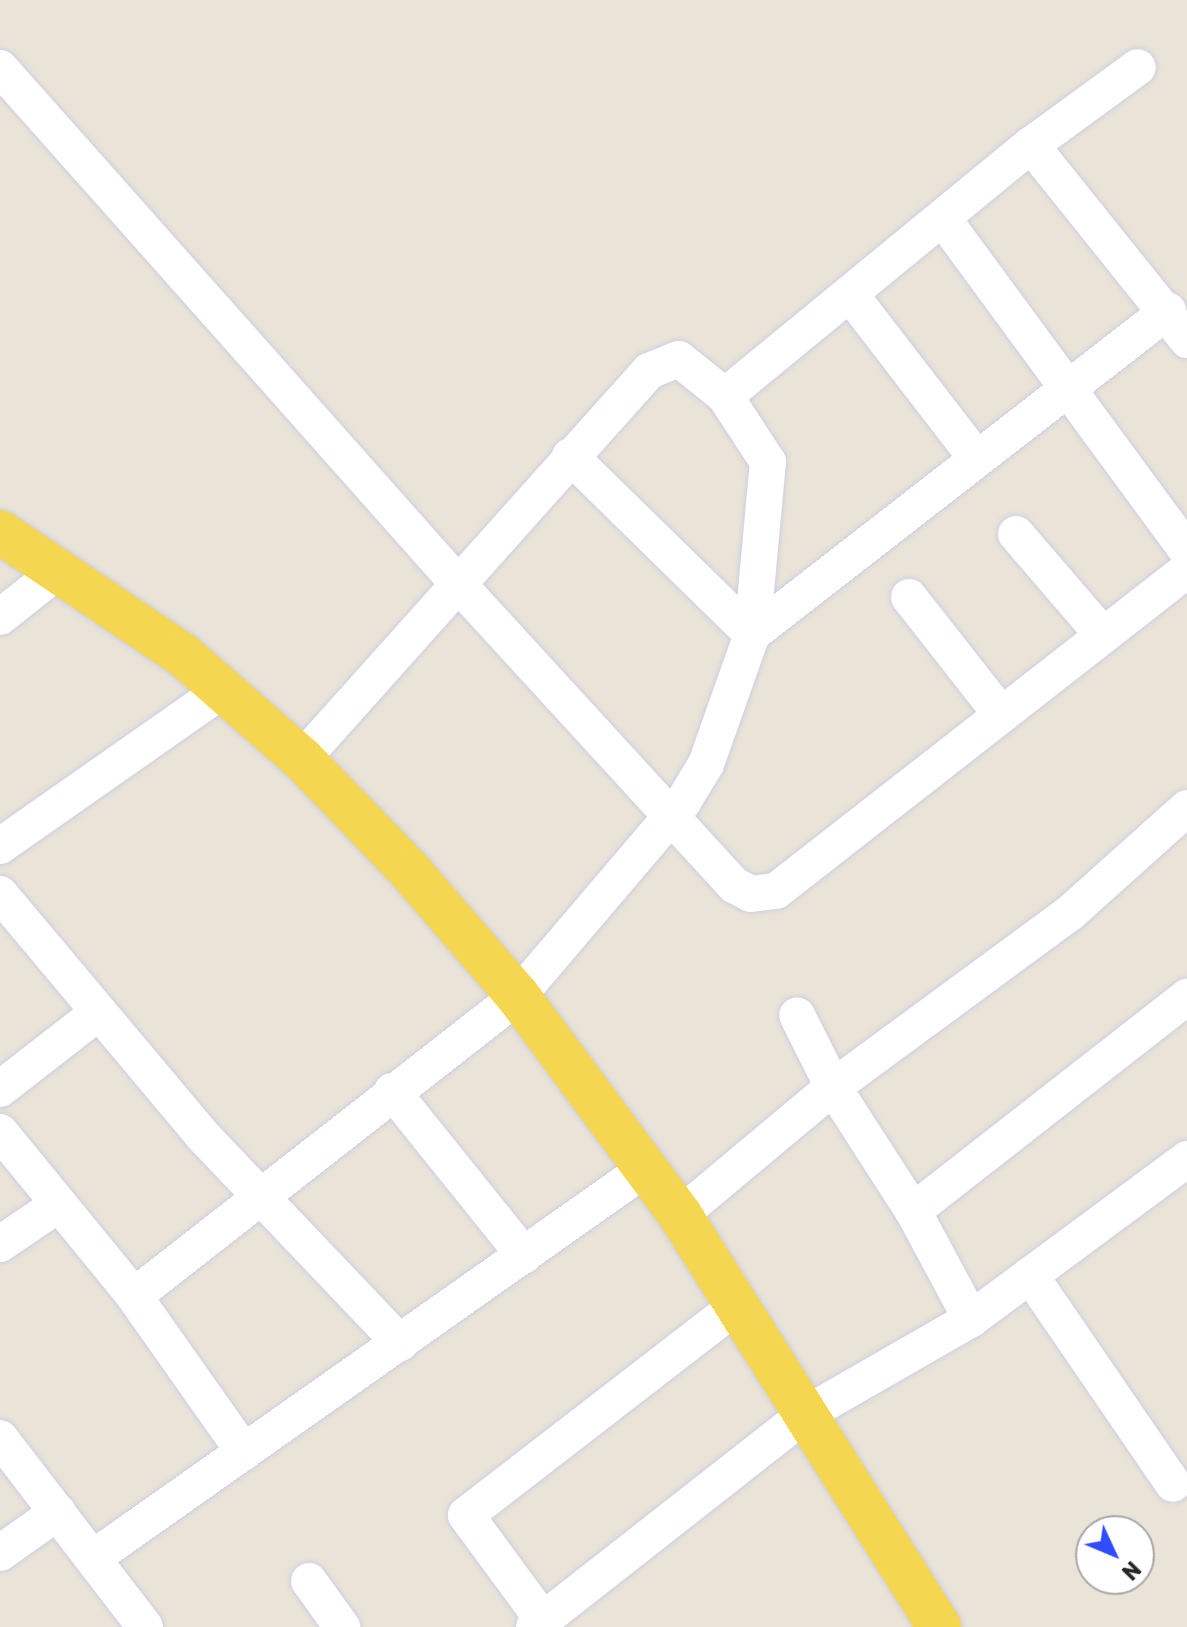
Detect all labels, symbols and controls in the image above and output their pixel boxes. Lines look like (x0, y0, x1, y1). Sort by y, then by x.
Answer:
north arrow (1075, 1515, 1155, 1595)
text: N (1116, 1556, 1146, 1586)

